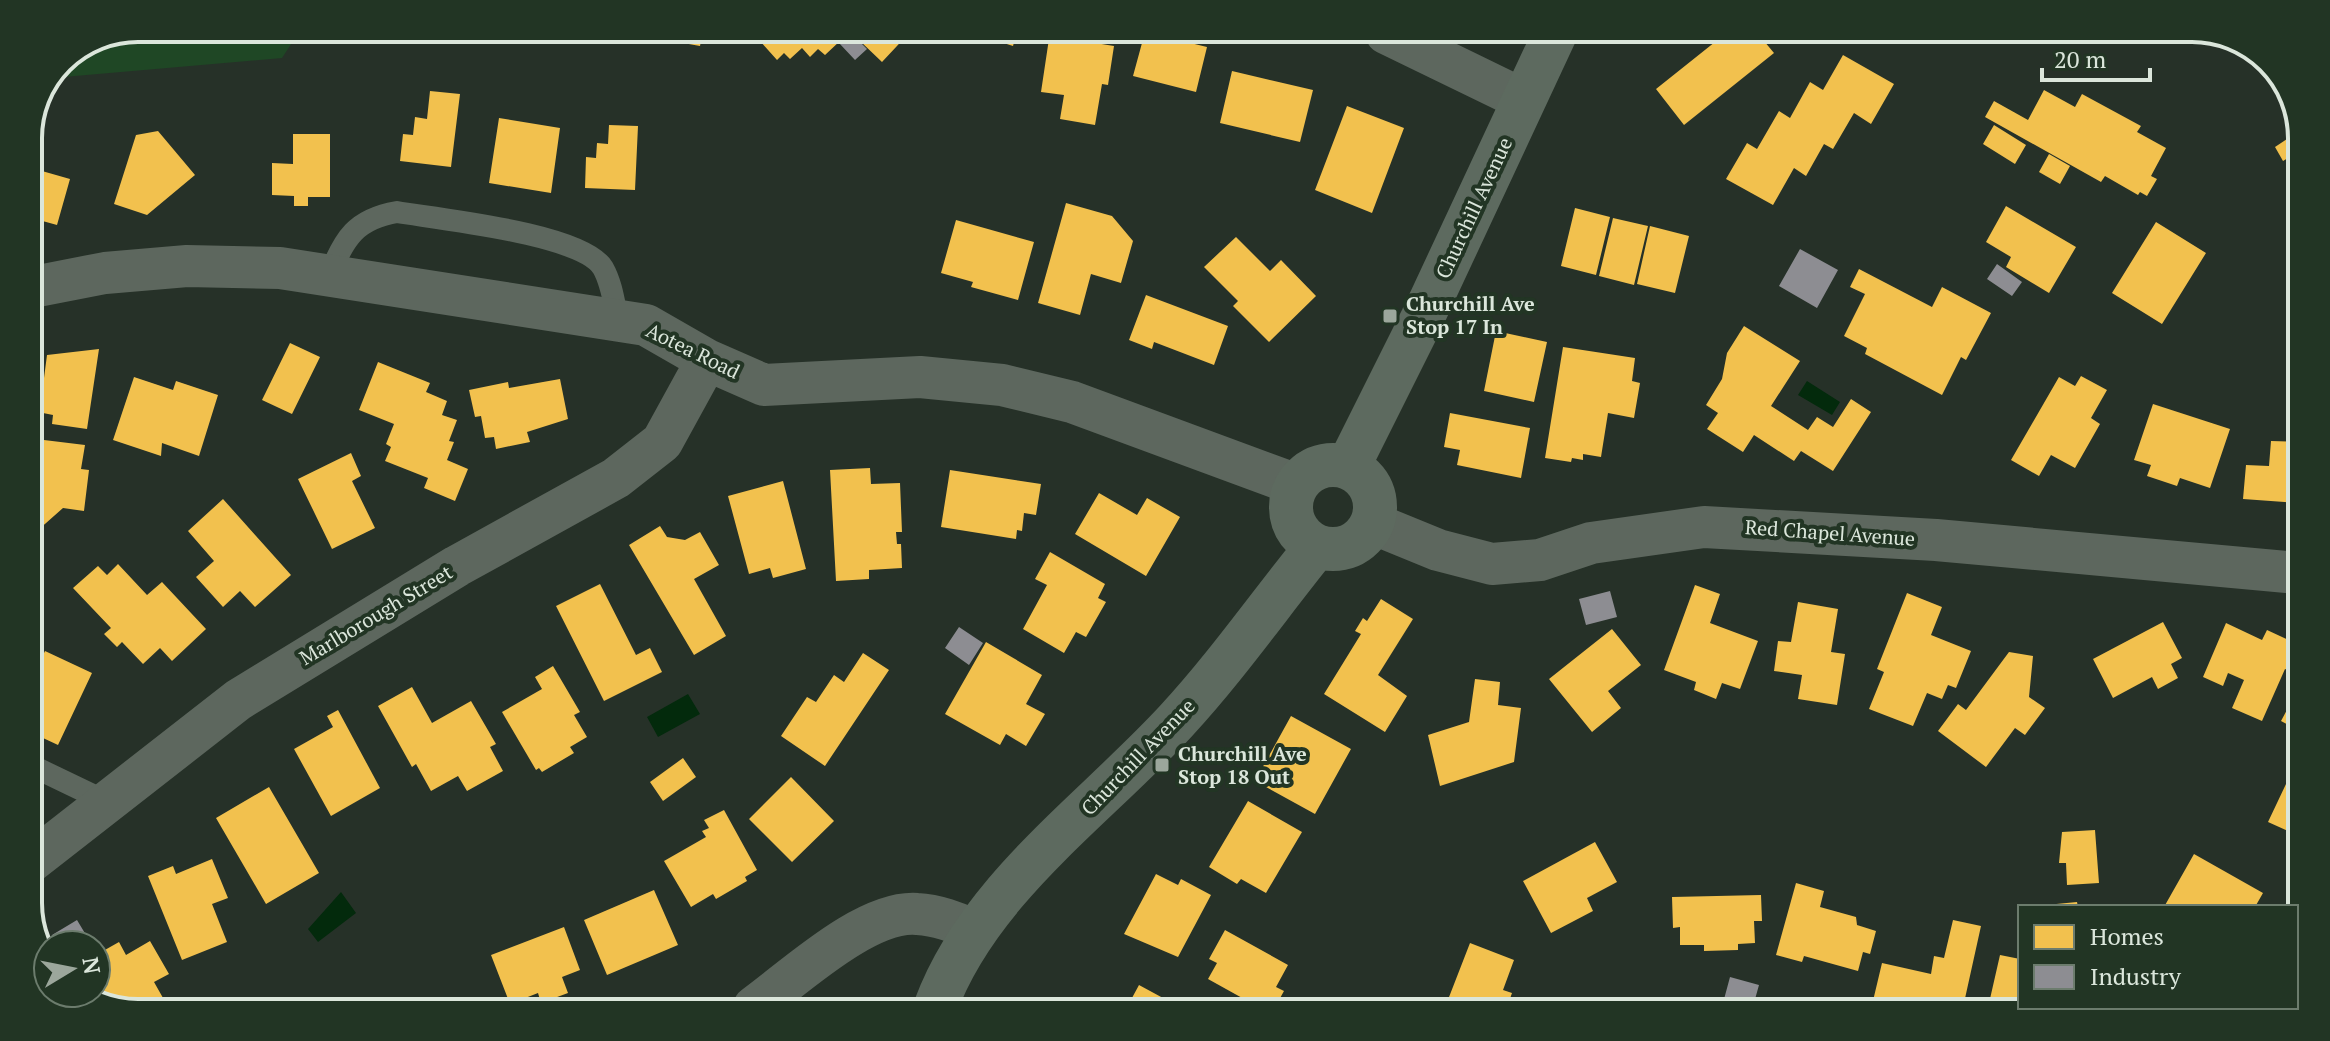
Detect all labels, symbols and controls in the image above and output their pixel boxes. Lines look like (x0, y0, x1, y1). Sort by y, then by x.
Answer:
scale bar (2042, 32, 2150, 82)
text: 20 m (2054, 43, 2106, 75)
street label: Churchill Avenue (1429, 133, 1518, 283)
place label: Churchill Ave Stop 17 In (1406, 290, 1535, 340)
marker: Churchill Ave Stop 17 In (1381, 307, 1399, 325)
street label: Aotea Road (642, 316, 744, 385)
street label: Red Chapel Avenue (1744, 513, 1916, 552)
street label: Marlborough Street (294, 558, 458, 671)
street label: Churchill Avenue (1075, 692, 1200, 821)
place label: Churchill Ave Stop 18 Out (1178, 740, 1307, 790)
marker: Churchill Ave Stop 18 Out (1153, 756, 1171, 774)
legend (2018, 905, 2298, 1009)
text: Homes (2090, 920, 2164, 952)
north arrow (32, 929, 112, 1009)
text: N (76, 955, 108, 976)
text: Industry (2090, 960, 2182, 992)

